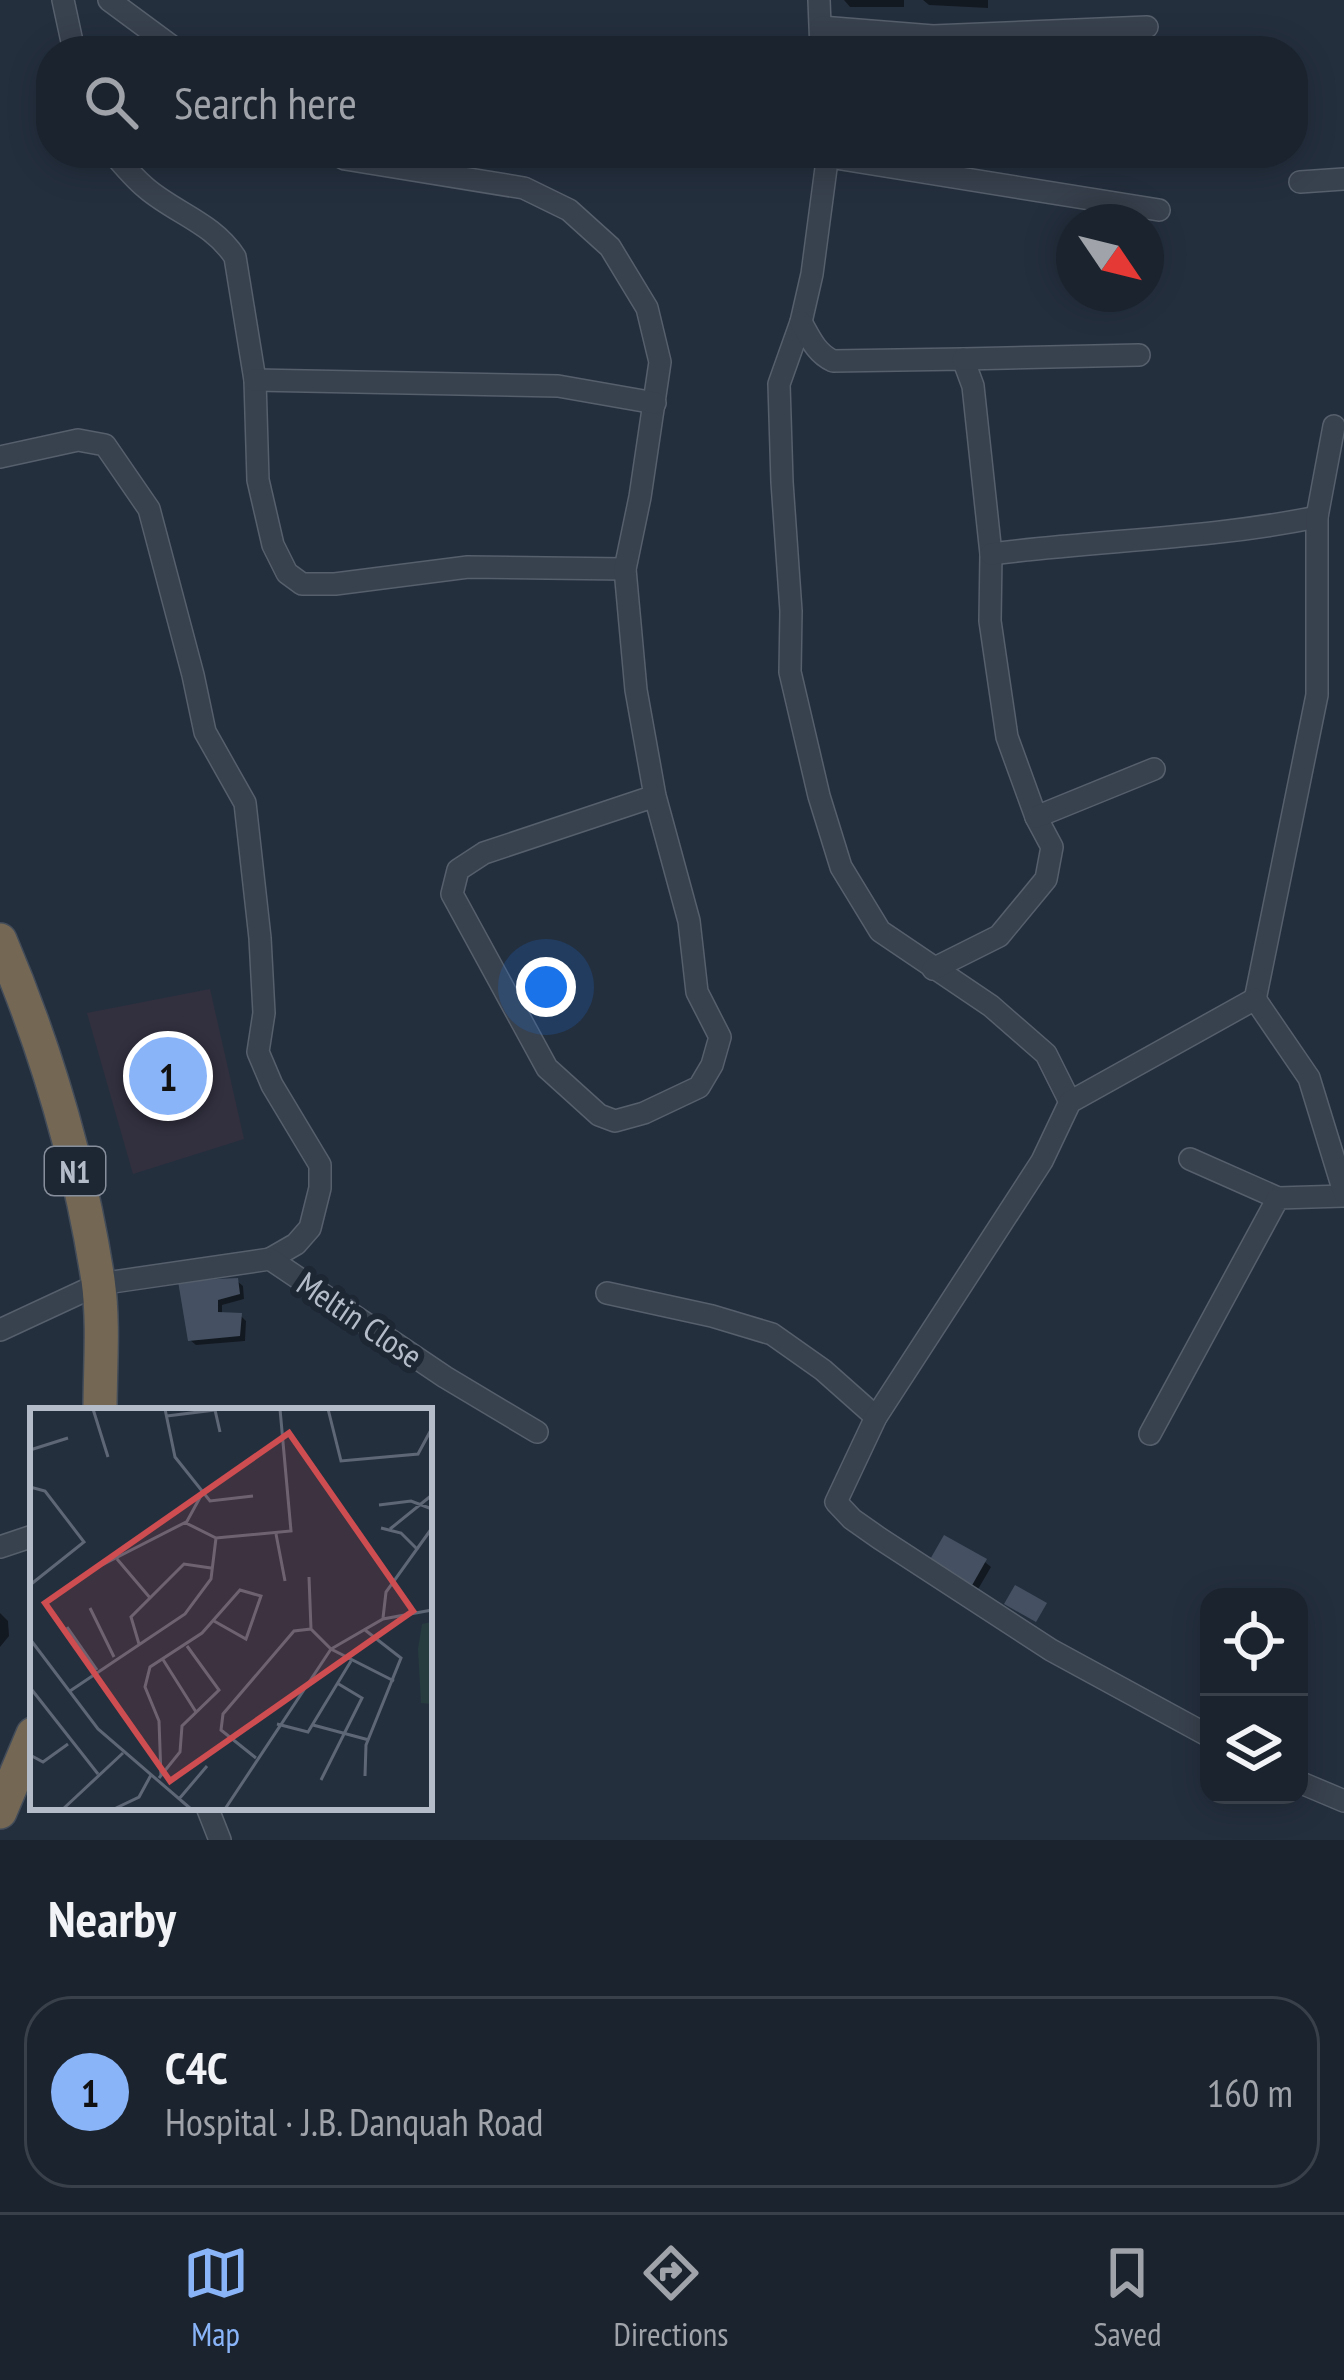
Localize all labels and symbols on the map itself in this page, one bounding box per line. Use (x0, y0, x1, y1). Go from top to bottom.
north arrow (1056, 204, 1164, 312)
your location (516, 957, 576, 1017)
pin: 1 (129, 1031, 207, 1121)
road number: N1 (45, 1147, 105, 1195)
street label: Meltin Close (289, 1261, 431, 1377)
inset map (30, 1408, 432, 1810)

